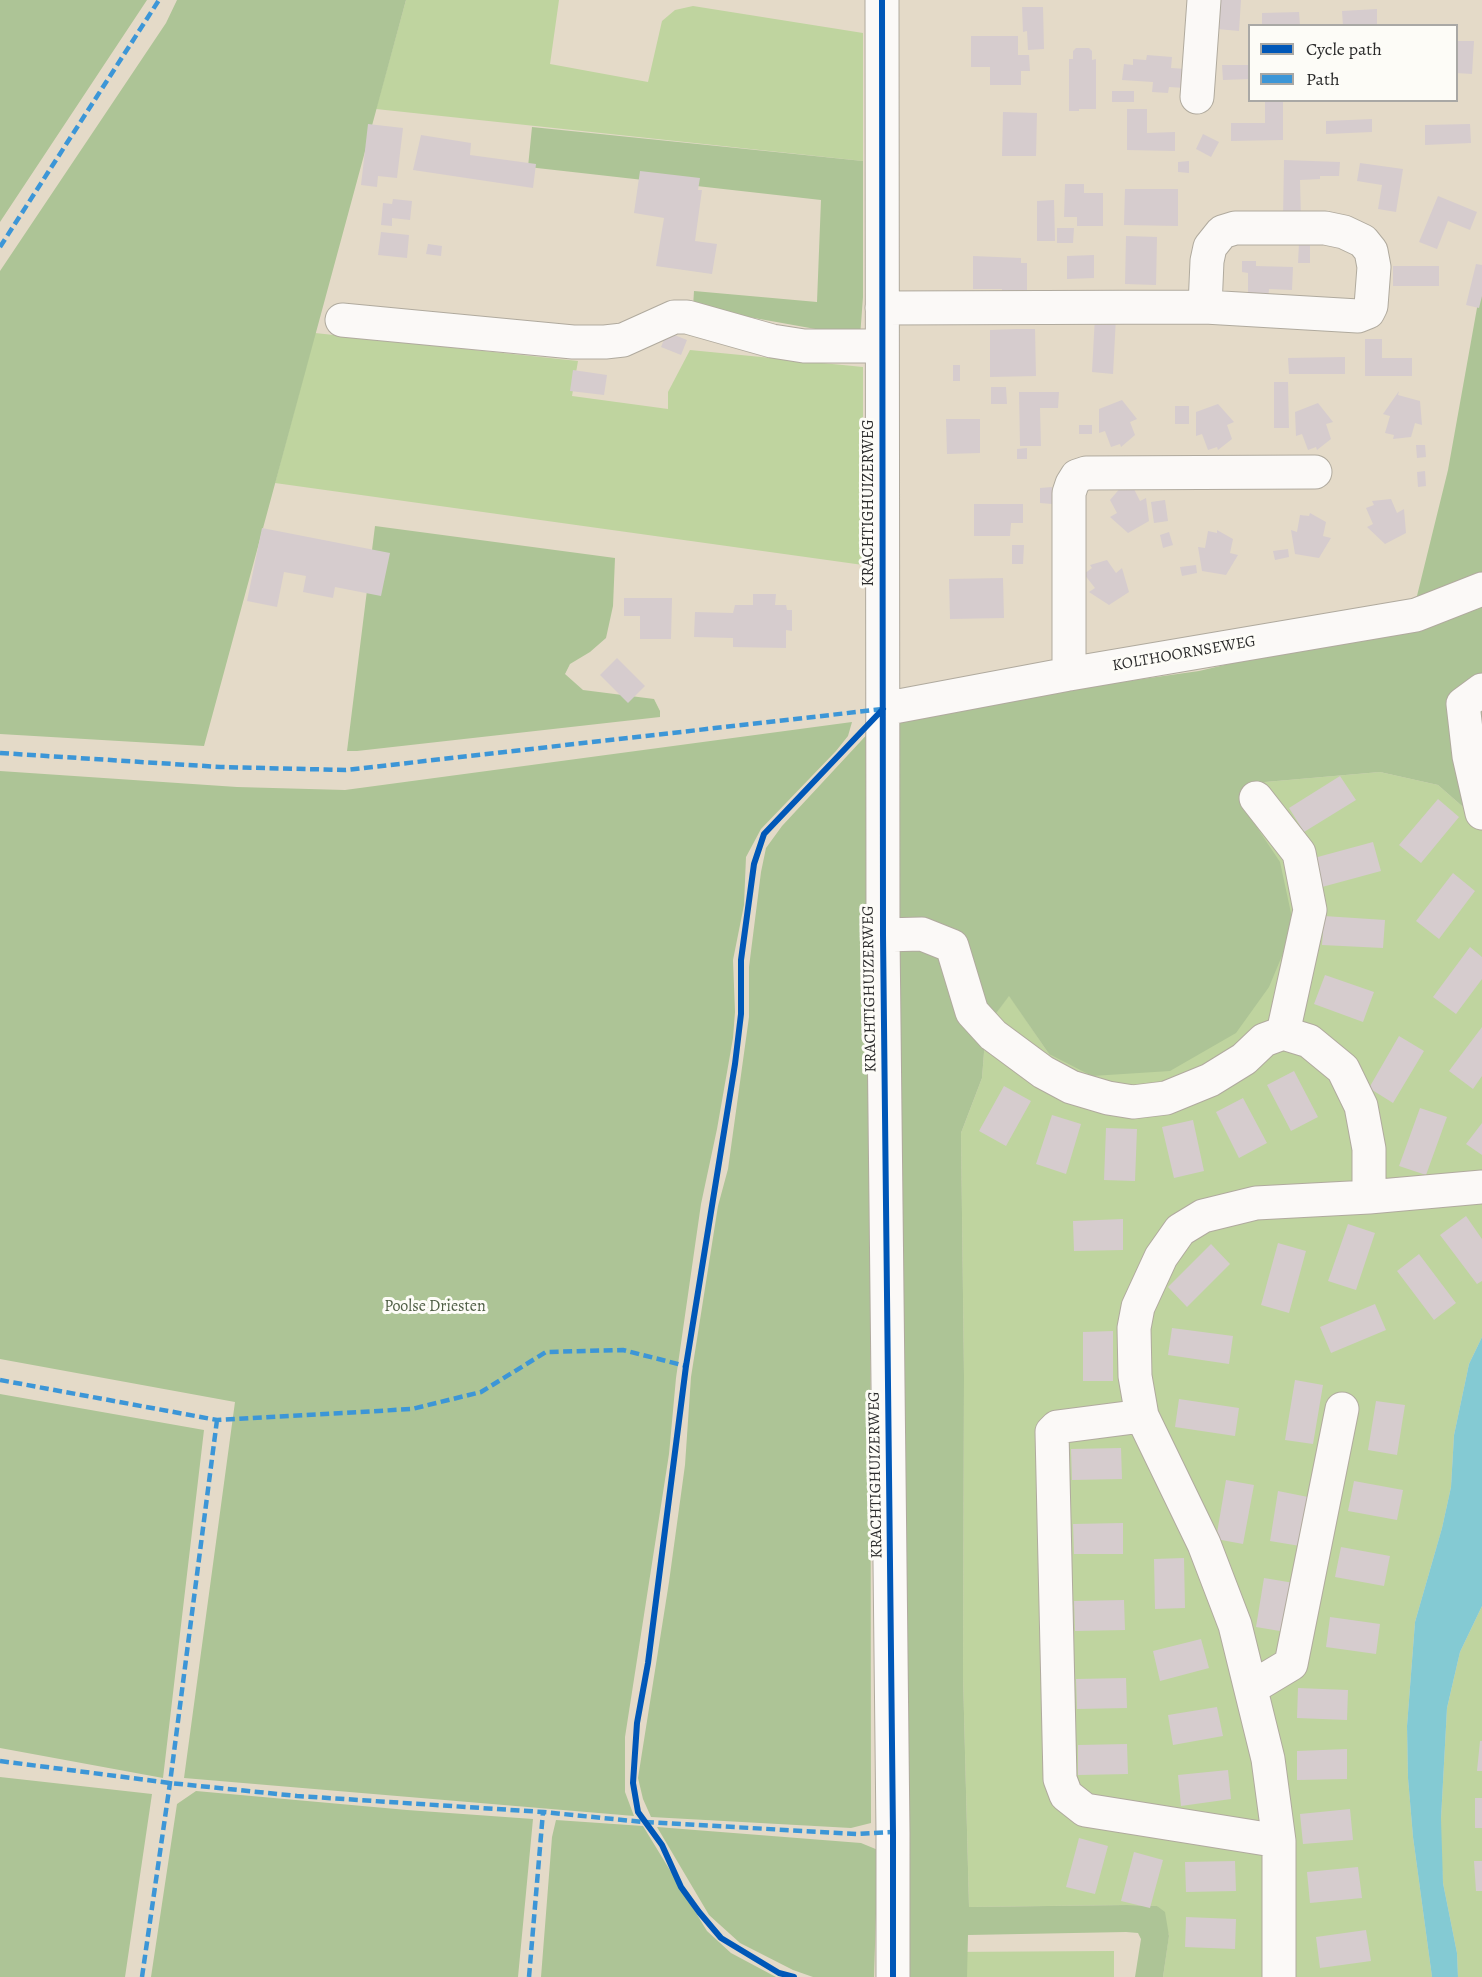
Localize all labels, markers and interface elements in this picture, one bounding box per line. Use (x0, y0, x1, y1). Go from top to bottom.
legend (1248, 24, 1458, 102)
text: Cycle path (1306, 37, 1382, 61)
text: Path (1306, 67, 1340, 91)
street label: KRACHTIGHUIZERWEG (859, 419, 879, 587)
street label: KOLTHOORNSEWEG (1111, 632, 1257, 676)
street label: KRACHTIGHUIZERWEG (859, 905, 881, 1073)
park label: Poolse Driesten (384, 1297, 486, 1317)
street label: KRACHTIGHUIZERWEG (865, 1391, 887, 1559)

